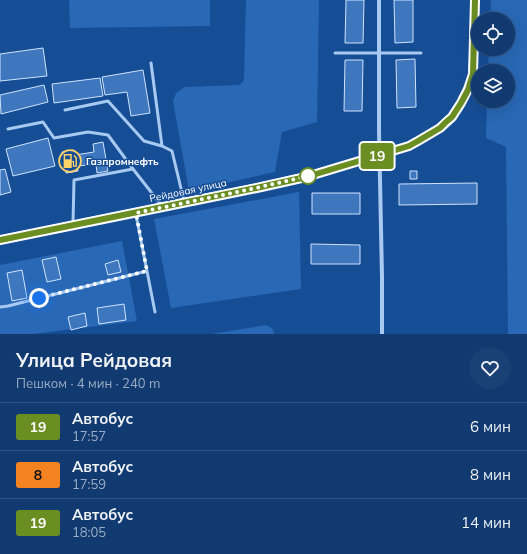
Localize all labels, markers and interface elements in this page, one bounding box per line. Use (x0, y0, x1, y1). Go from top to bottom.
map controls (471, 12, 515, 108)
button: locate (471, 12, 515, 56)
button: layers (471, 64, 515, 108)
line badge: 19 (359, 143, 395, 169)
text: 19 (369, 147, 385, 165)
fuel station icon: Газпромнефть (57, 148, 83, 174)
place label: Газпромнефть (86, 155, 159, 168)
unlabelled marker (299, 167, 317, 185)
street label: Рейдовая улица (148, 176, 228, 205)
your location (29, 288, 49, 308)
button: heart (469, 347, 511, 389)
text: Улица Рейдовая (16, 348, 172, 372)
text: Пешком · 4 мин · 240 m (16, 375, 160, 391)
text: Автобус (72, 409, 133, 428)
text: 6 мин (470, 417, 511, 436)
text: 19 (30, 418, 46, 436)
text: 17:57 (72, 428, 106, 444)
text: Автобус (72, 457, 133, 476)
text: 8 мин (470, 465, 511, 484)
text: 8 (34, 466, 42, 484)
text: 17:59 (72, 476, 106, 492)
text: Автобус (72, 505, 133, 524)
text: 14 мин (461, 513, 511, 532)
text: 19 (30, 514, 46, 532)
text: 18:05 (72, 524, 106, 540)

